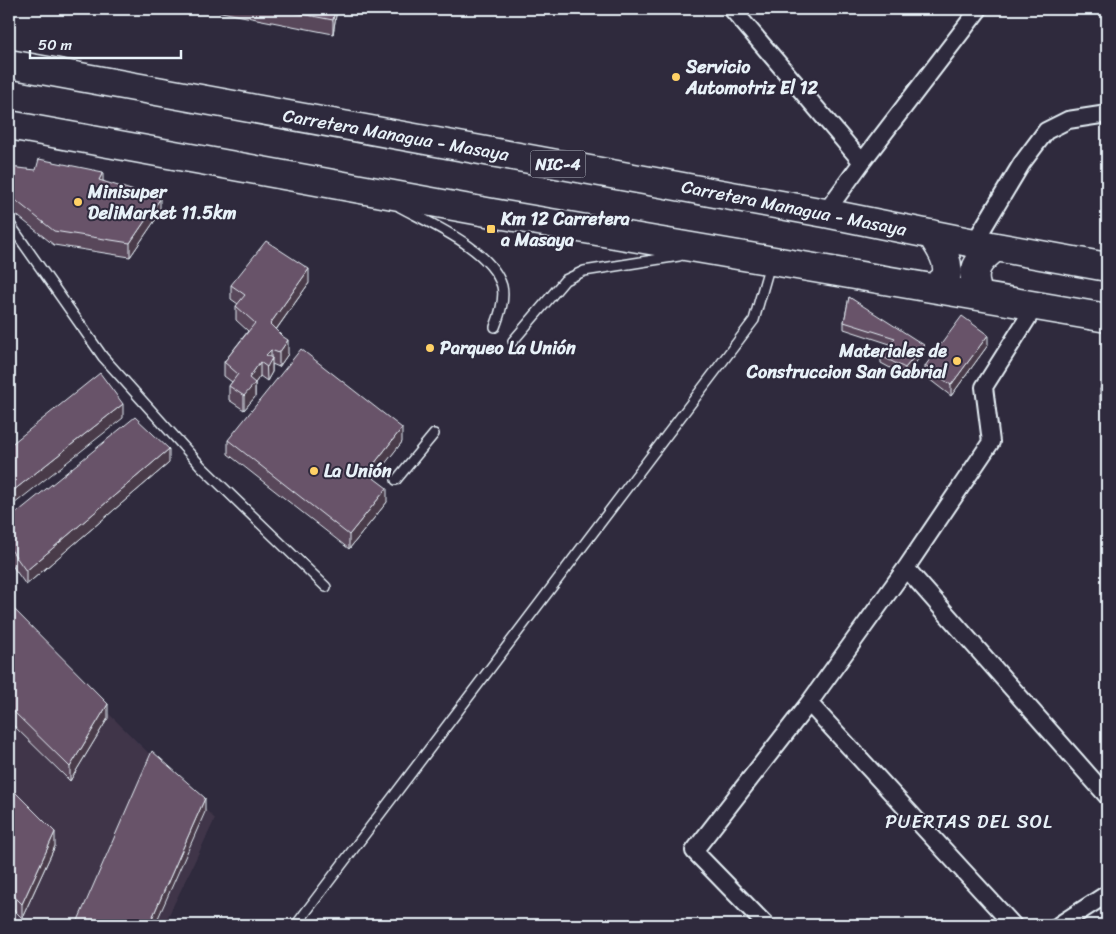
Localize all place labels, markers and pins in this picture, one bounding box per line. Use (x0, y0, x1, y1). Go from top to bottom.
place label: Servicio Automotriz El 12 (685, 51, 819, 104)
marker: Servicio Automotriz El 12 (670, 71, 682, 83)
place label: Minisuper DeliMarket 11.5km (87, 176, 237, 229)
marker: Minisuper DeliMarket 11.5km (72, 196, 84, 208)
place label: Km 12 Carretera a Masaya (500, 203, 630, 256)
marker: Km 12 Carretera a Masaya (485, 223, 497, 235)
place label: Parqueo La Unión (440, 332, 576, 364)
place label: Materiales de Construccion San Gabrial (746, 335, 948, 388)
marker: Parqueo La Unión (424, 342, 436, 354)
marker: Materiales de Construccion San Gabrial (951, 355, 963, 367)
place label: La Unión (324, 455, 392, 487)
marker: La Unión (308, 465, 320, 477)

